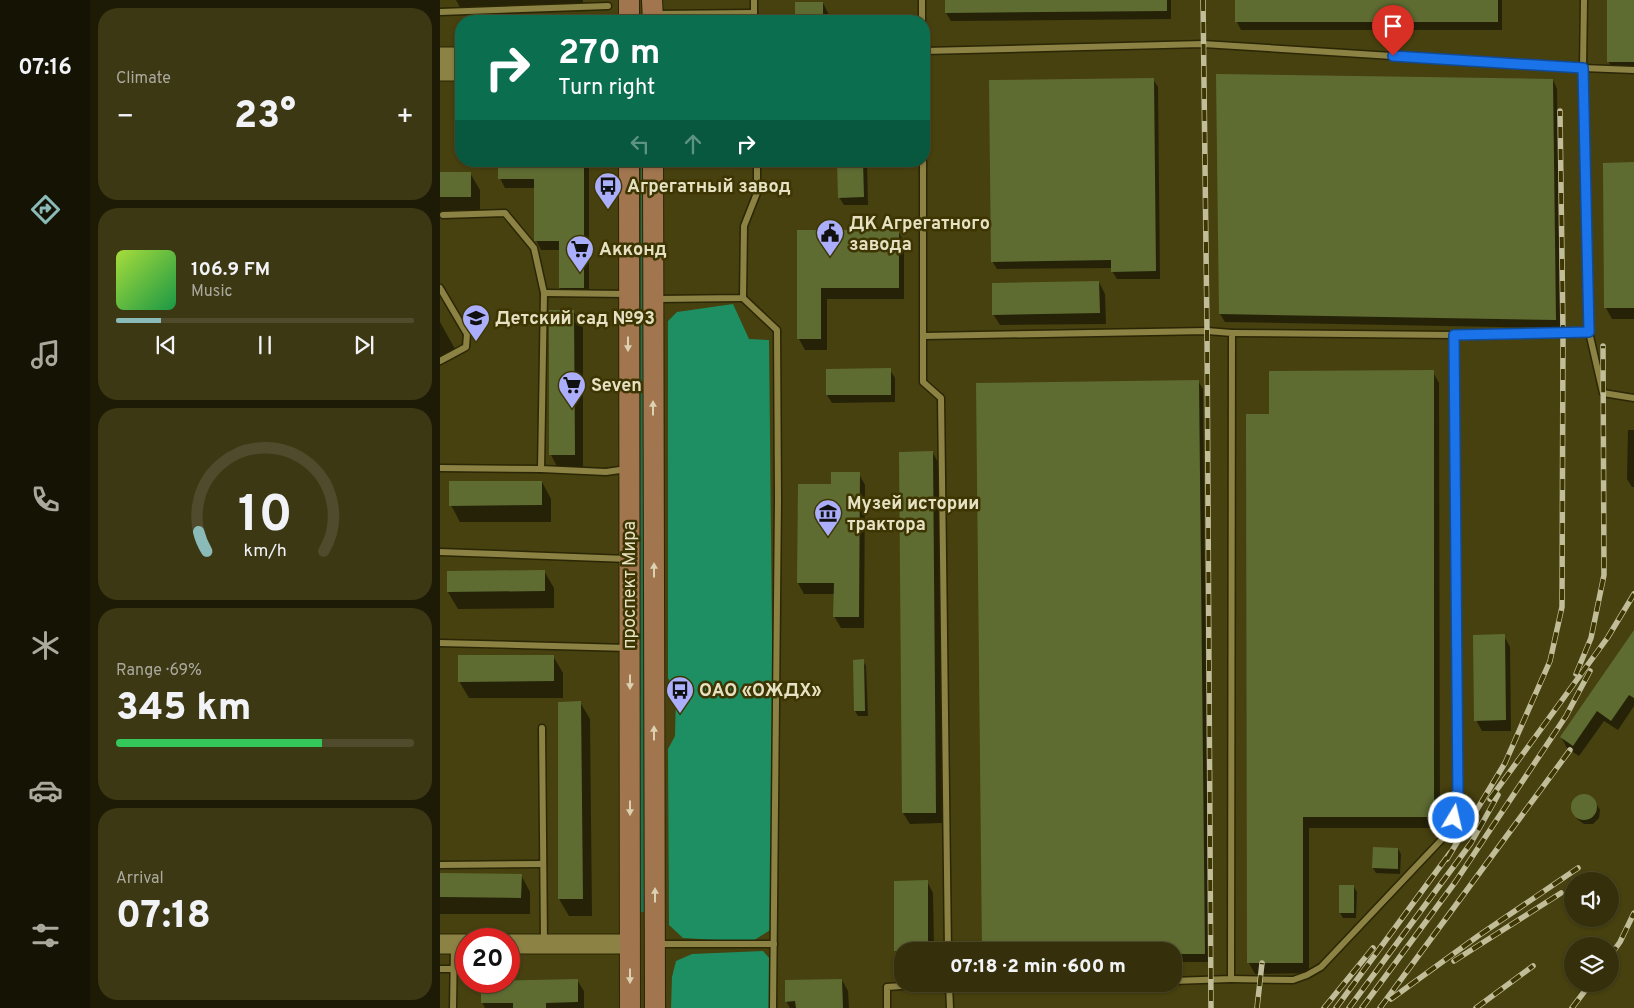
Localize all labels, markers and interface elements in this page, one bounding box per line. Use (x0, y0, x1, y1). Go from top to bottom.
pin (1372, 5, 1414, 56)
icon: arrive (1379, 12, 1407, 40)
text: 270 m (558, 32, 660, 76)
icon: right (475, 35, 540, 100)
text: 07:16 (18, 55, 72, 82)
text: Climate (116, 69, 171, 89)
text: Turn right (558, 75, 655, 102)
text: 23° (234, 93, 296, 142)
text: − (116, 100, 134, 136)
text: + (396, 100, 414, 136)
icon: left (626, 130, 654, 158)
icon: ahead (679, 130, 707, 158)
icon: right (732, 130, 760, 158)
bus stop icon: Агрегатный завод (593, 171, 623, 210)
place label: Агрегатный завод (627, 176, 791, 199)
icon: directions (28, 192, 63, 227)
place label: ДК Агрегатного завода (849, 213, 990, 257)
public building icon: ДК Агрегатного завода (815, 218, 845, 257)
supermarket icon: Акконд (565, 234, 595, 273)
place label: Акконд (599, 239, 667, 262)
text: 106.9 FM (191, 258, 270, 282)
text: Music (191, 282, 232, 302)
school or university icon: Детский сад №93 (461, 303, 491, 342)
place label: Детский сад №93 (495, 308, 655, 331)
icon: previous (152, 331, 180, 359)
icon: pause (251, 331, 279, 359)
icon: next (350, 331, 378, 359)
icon: music (28, 337, 63, 372)
one-way arrow (624, 337, 632, 353)
supermarket icon: Seven (557, 370, 587, 409)
place label: Seven (591, 375, 642, 398)
one-way arrow (649, 400, 657, 416)
icon: phone (28, 482, 63, 517)
text: 10 (238, 484, 292, 550)
place label: Музей истории трактора (847, 493, 979, 537)
museum icon: Музей истории трактора (813, 498, 843, 537)
street label: проспект Мира (619, 521, 642, 649)
text: km/h (243, 540, 287, 563)
one-way arrow (650, 562, 658, 578)
icon: climate (28, 628, 63, 663)
text: Range · 69% (116, 661, 202, 681)
one-way arrow (626, 674, 634, 690)
bus stop icon: ОАО «ОЖДХ» (665, 675, 695, 714)
place label: ОАО «ОЖДХ» (699, 680, 822, 703)
text: 345 km (116, 685, 251, 734)
one-way arrow (650, 725, 658, 741)
icon: car (28, 773, 63, 808)
position arrow (1427, 791, 1479, 843)
one-way arrow (626, 800, 634, 816)
text: Arrival (116, 869, 164, 889)
map controls (1564, 872, 1619, 992)
button: sound (1564, 872, 1619, 927)
one-way arrow (651, 887, 659, 903)
text: 07:18 (116, 893, 211, 942)
icon: filters (28, 918, 63, 953)
speed limit sign: 20 (455, 928, 520, 993)
button: layers (1564, 937, 1619, 992)
text: 07:18 · 2 min · 600 m (950, 955, 1126, 979)
one-way arrow (626, 968, 634, 984)

